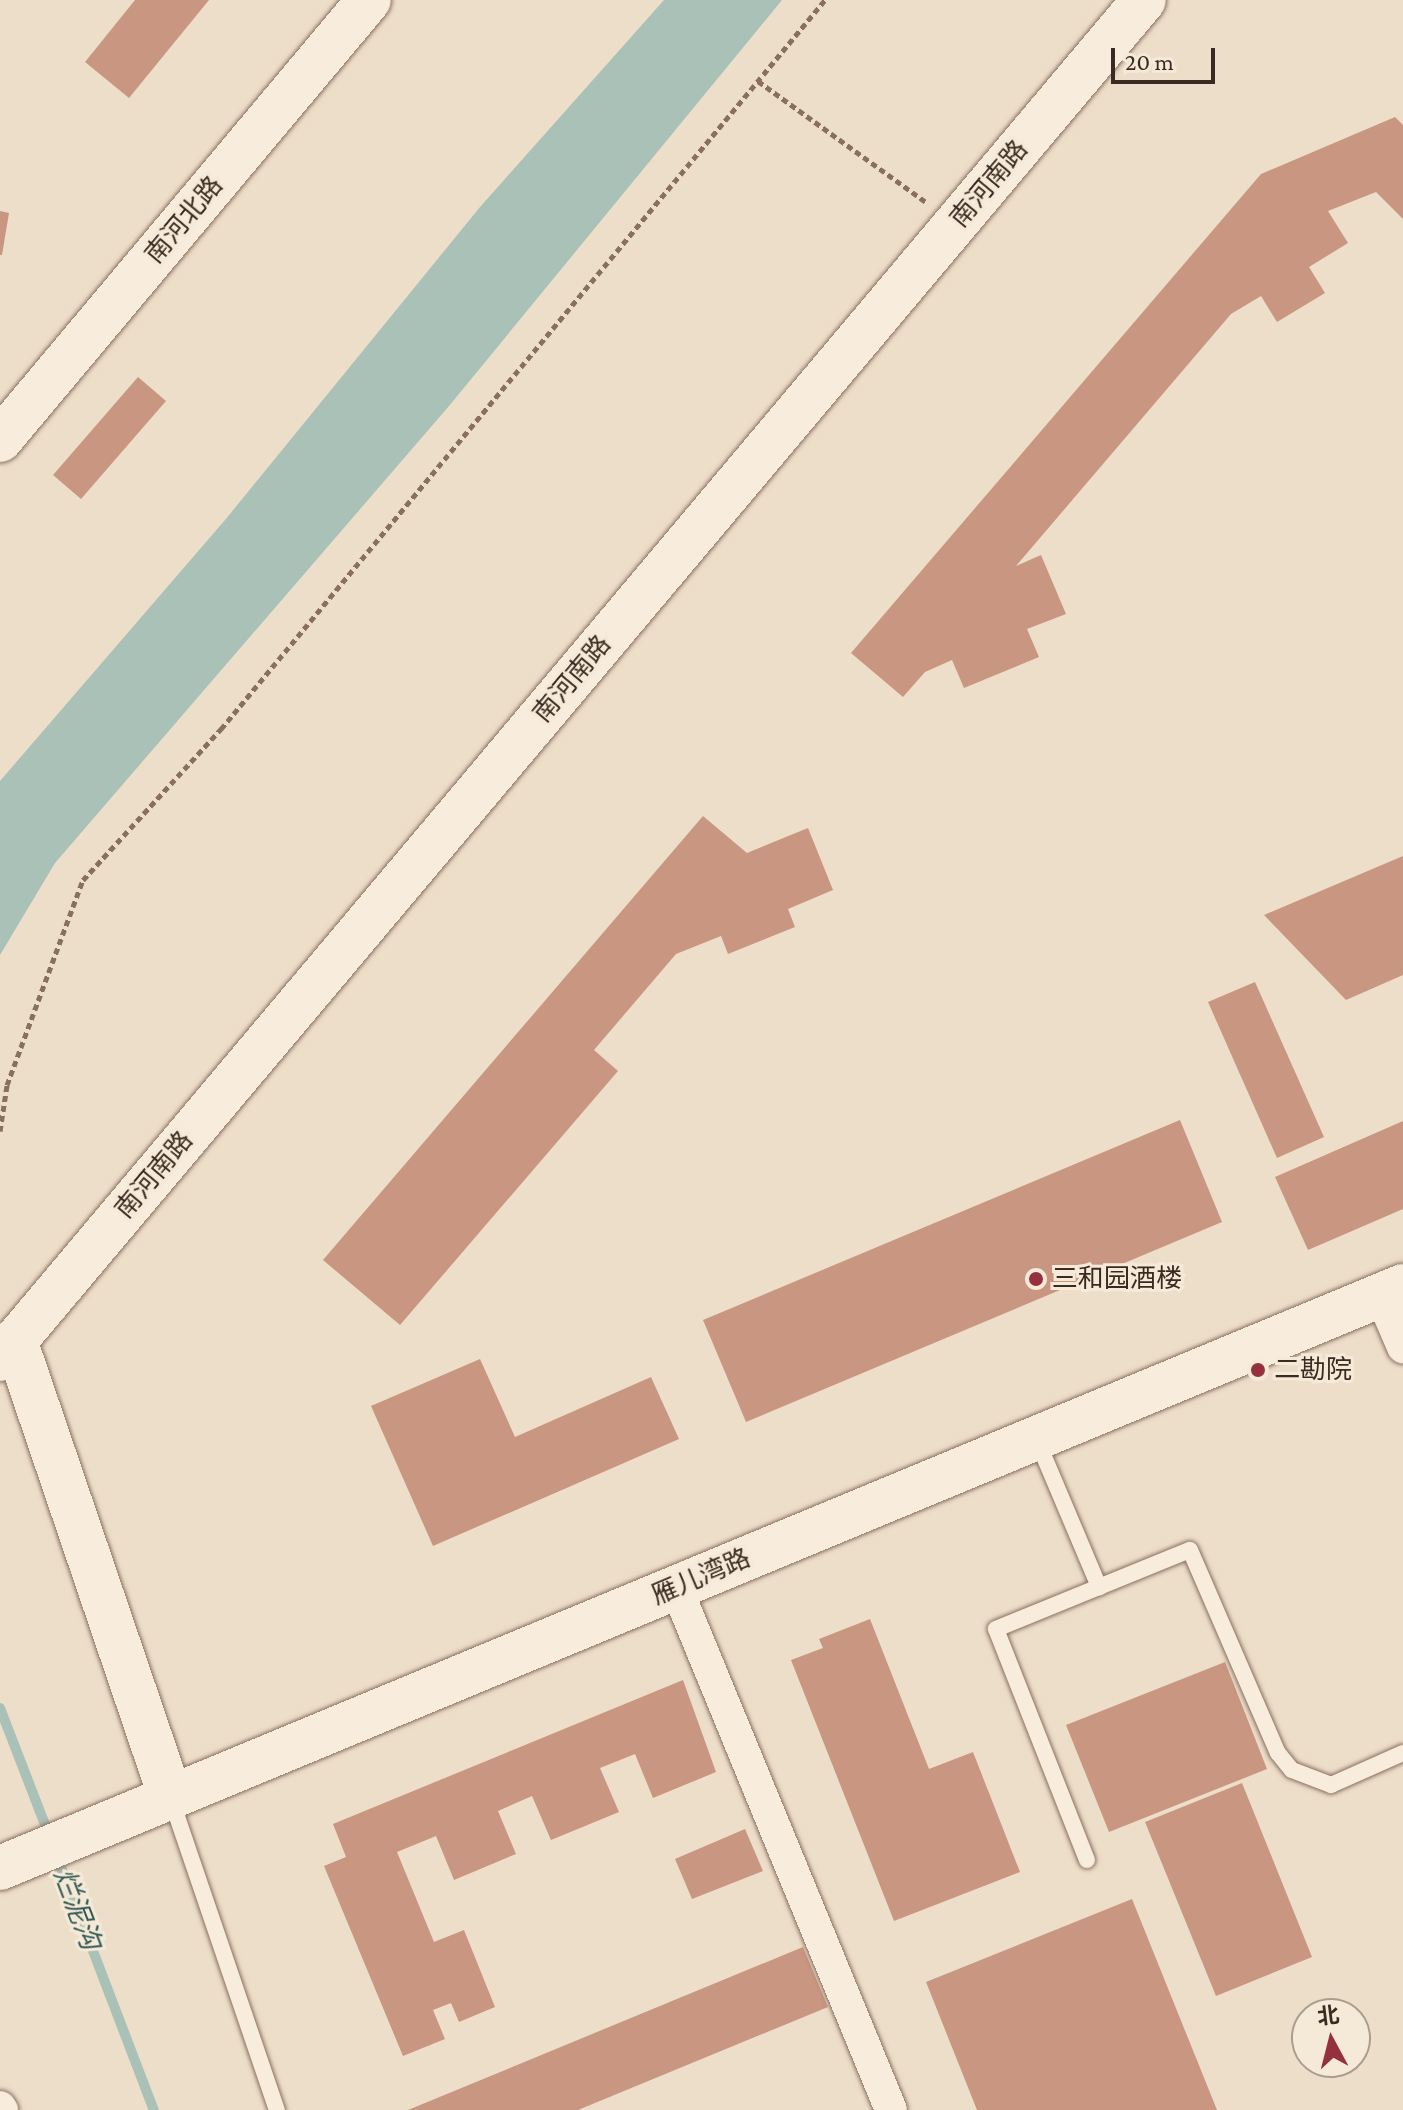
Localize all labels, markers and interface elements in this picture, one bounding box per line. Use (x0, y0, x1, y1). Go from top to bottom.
scale bar (1115, 32, 1219, 82)
text: 20 m (1125, 48, 1174, 75)
street label: 南河南路 (944, 134, 1034, 234)
street label: 南河北路 (139, 170, 229, 270)
street label: 南河南路 (527, 629, 617, 729)
street label: 南河南路 (109, 1125, 199, 1225)
place label: 三和园酒楼 (1052, 1263, 1182, 1295)
marker: 三和园酒楼 (1027, 1270, 1045, 1288)
place label: 二勘院 (1274, 1354, 1352, 1386)
marker: 二勘院 (1249, 1361, 1267, 1379)
street label: 雁儿湾路 (647, 1542, 755, 1612)
water label: 烂泥沟 (46, 1864, 108, 1954)
north arrow (1291, 1998, 1371, 2078)
text: 北 (1316, 2002, 1341, 2029)

